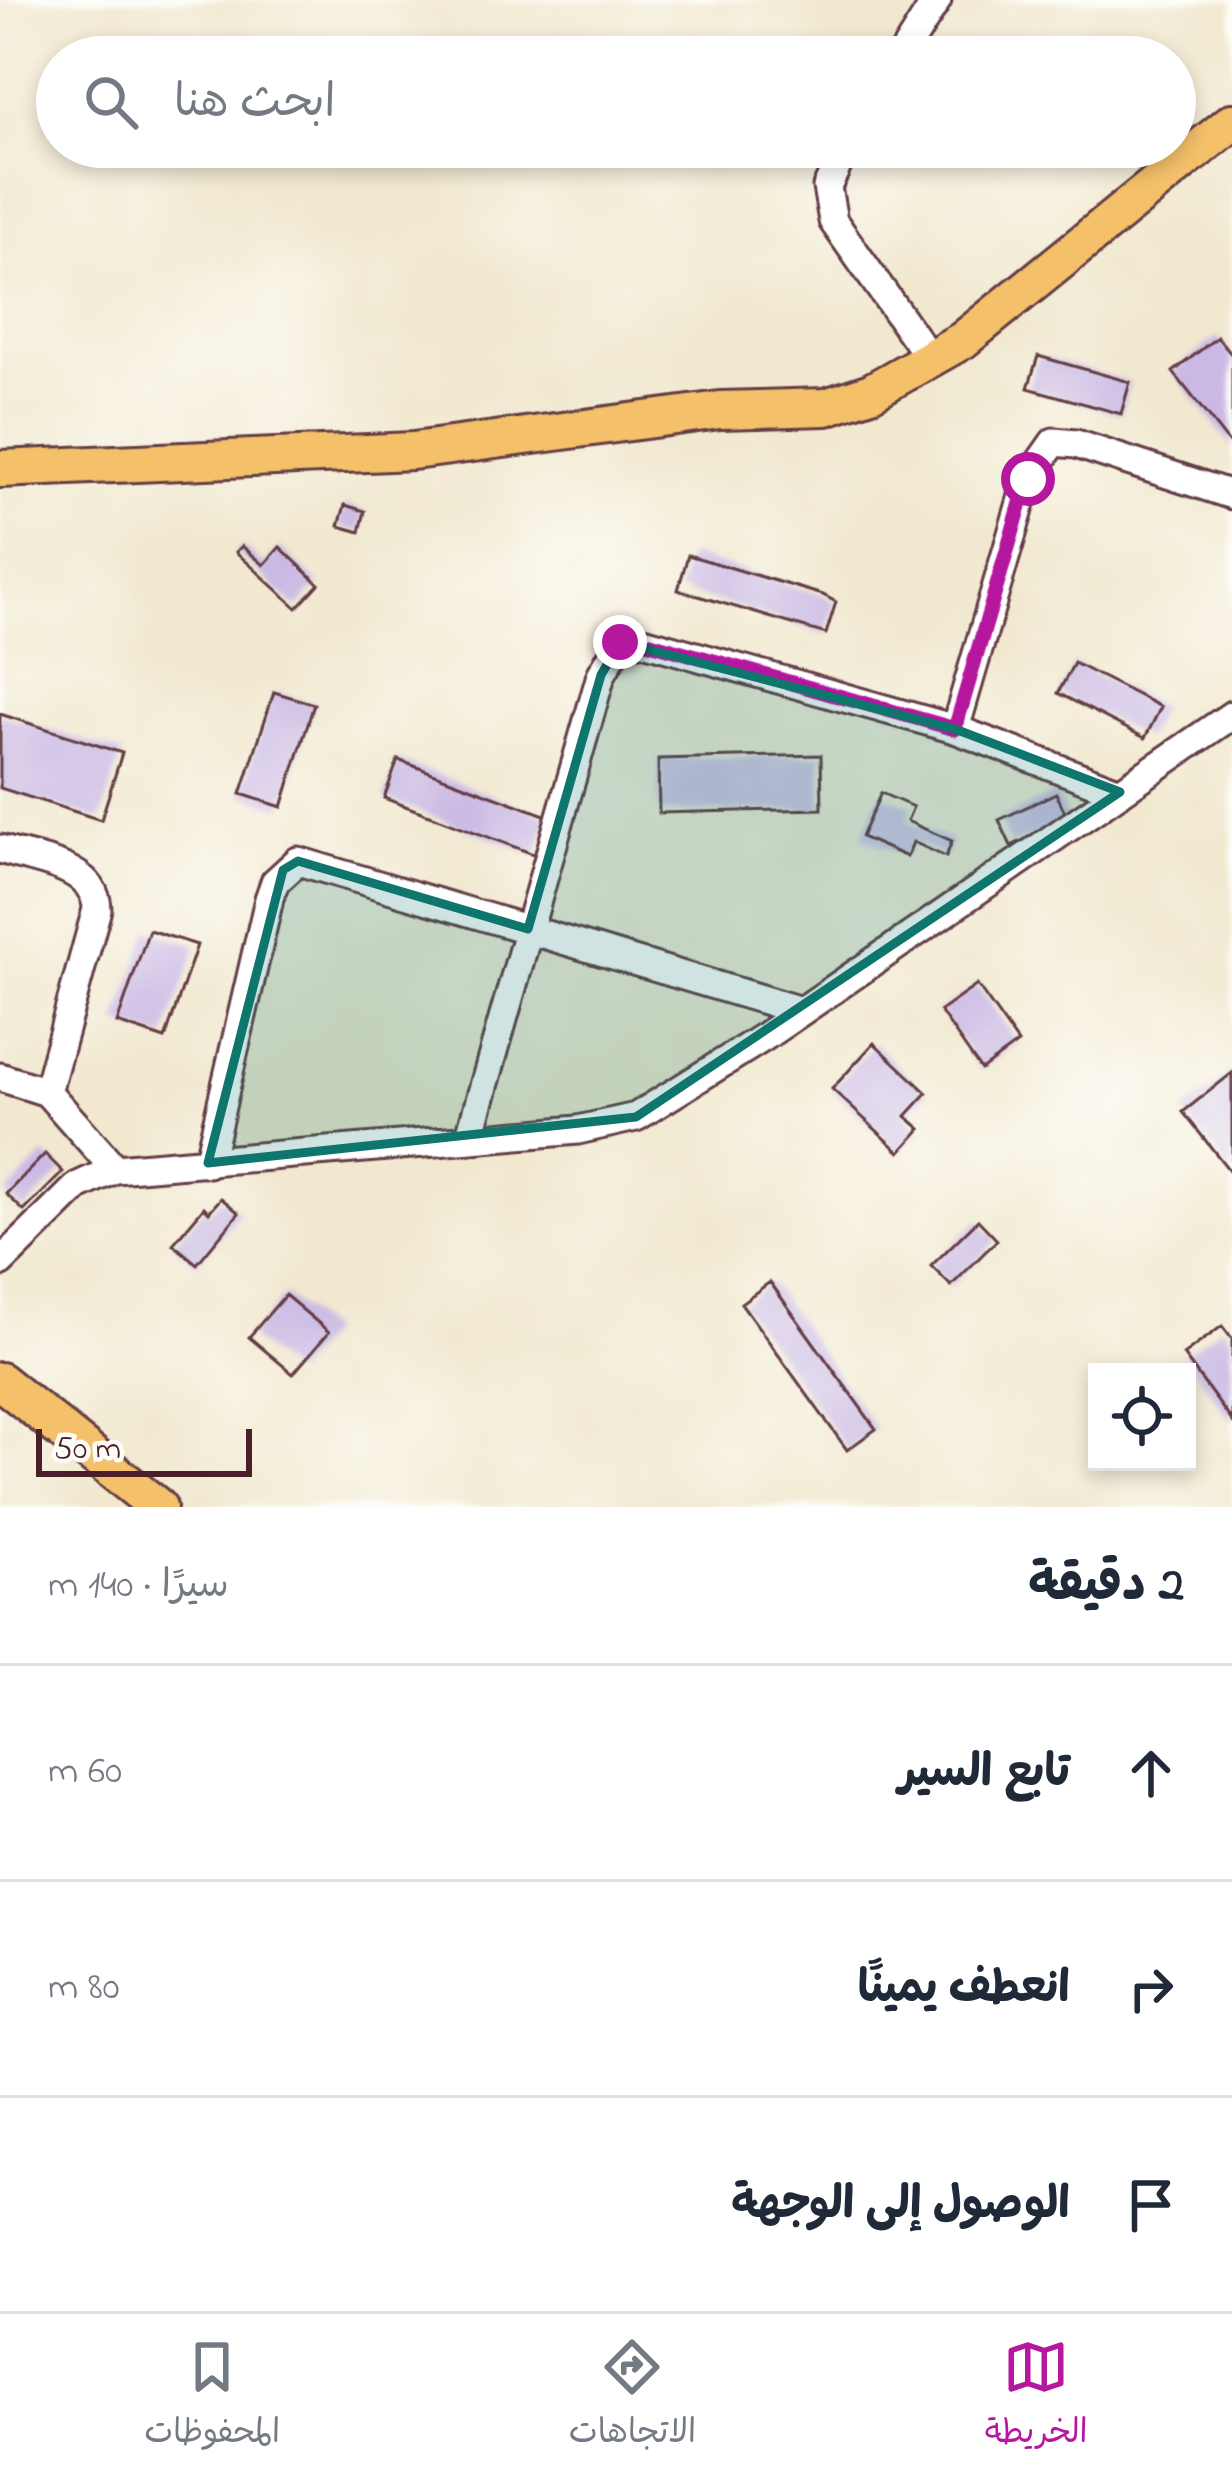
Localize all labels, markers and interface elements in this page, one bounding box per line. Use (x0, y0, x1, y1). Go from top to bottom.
search box (36, 36, 1196, 168)
icon: search (78, 69, 144, 135)
text: ابحث هنا (174, 71, 336, 137)
route start (1001, 452, 1055, 506)
route end (593, 615, 647, 669)
map controls (1088, 1363, 1196, 1471)
button: locate (1088, 1363, 1196, 1471)
scale bar (36, 1423, 252, 1476)
text: 50 m (54, 1426, 121, 1474)
text: 2 دقيقة (1028, 1549, 1184, 1624)
text: سيرًا · 140 m (48, 1558, 229, 1615)
icon: ahead (1118, 1740, 1184, 1806)
text: تابع السير (898, 1741, 1070, 1807)
text: 60 m (48, 1744, 122, 1801)
icon: right (1118, 1956, 1184, 2022)
text: انعطف يمينًا (858, 1957, 1070, 2023)
text: 80 m (48, 1960, 120, 2017)
icon: arrive (1118, 2172, 1184, 2238)
text: الوصول إلى الوجهة (731, 2173, 1070, 2239)
tab: المحفوظات (144, 2334, 280, 2460)
tab: الاتجاهات (569, 2334, 696, 2460)
tab: الخريطة (985, 2334, 1088, 2460)

